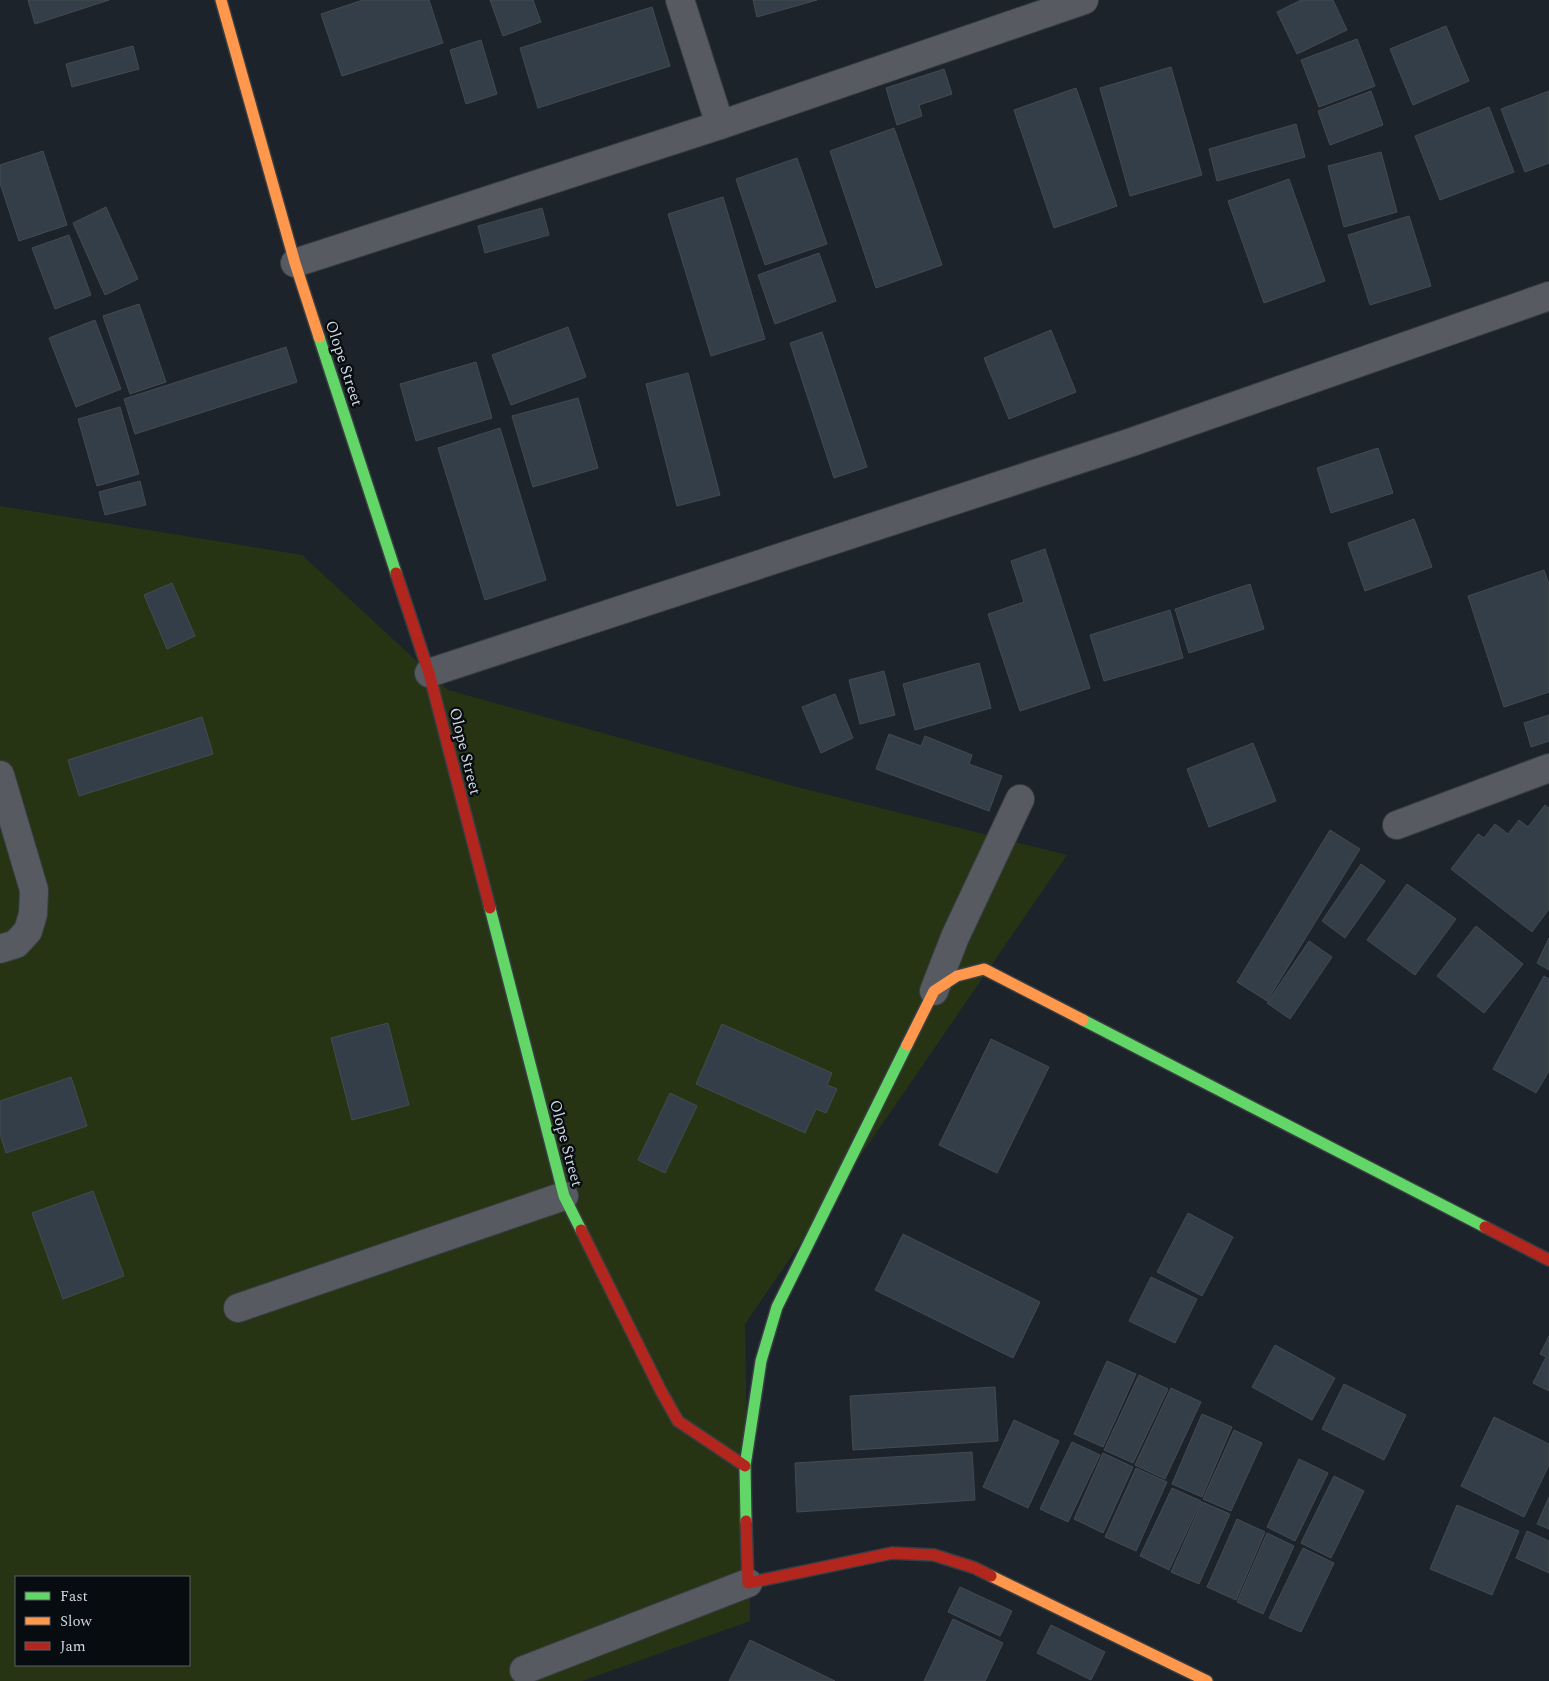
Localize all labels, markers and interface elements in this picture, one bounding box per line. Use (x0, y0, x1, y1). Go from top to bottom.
street label: Olope Street (319, 317, 369, 410)
street label: Olope Street (443, 705, 488, 798)
street label: Olope Street (543, 1097, 589, 1190)
legend (15, 1576, 190, 1666)
text: Fast (60, 1585, 88, 1608)
text: Slow (60, 1610, 92, 1633)
text: Jam (60, 1635, 86, 1658)

